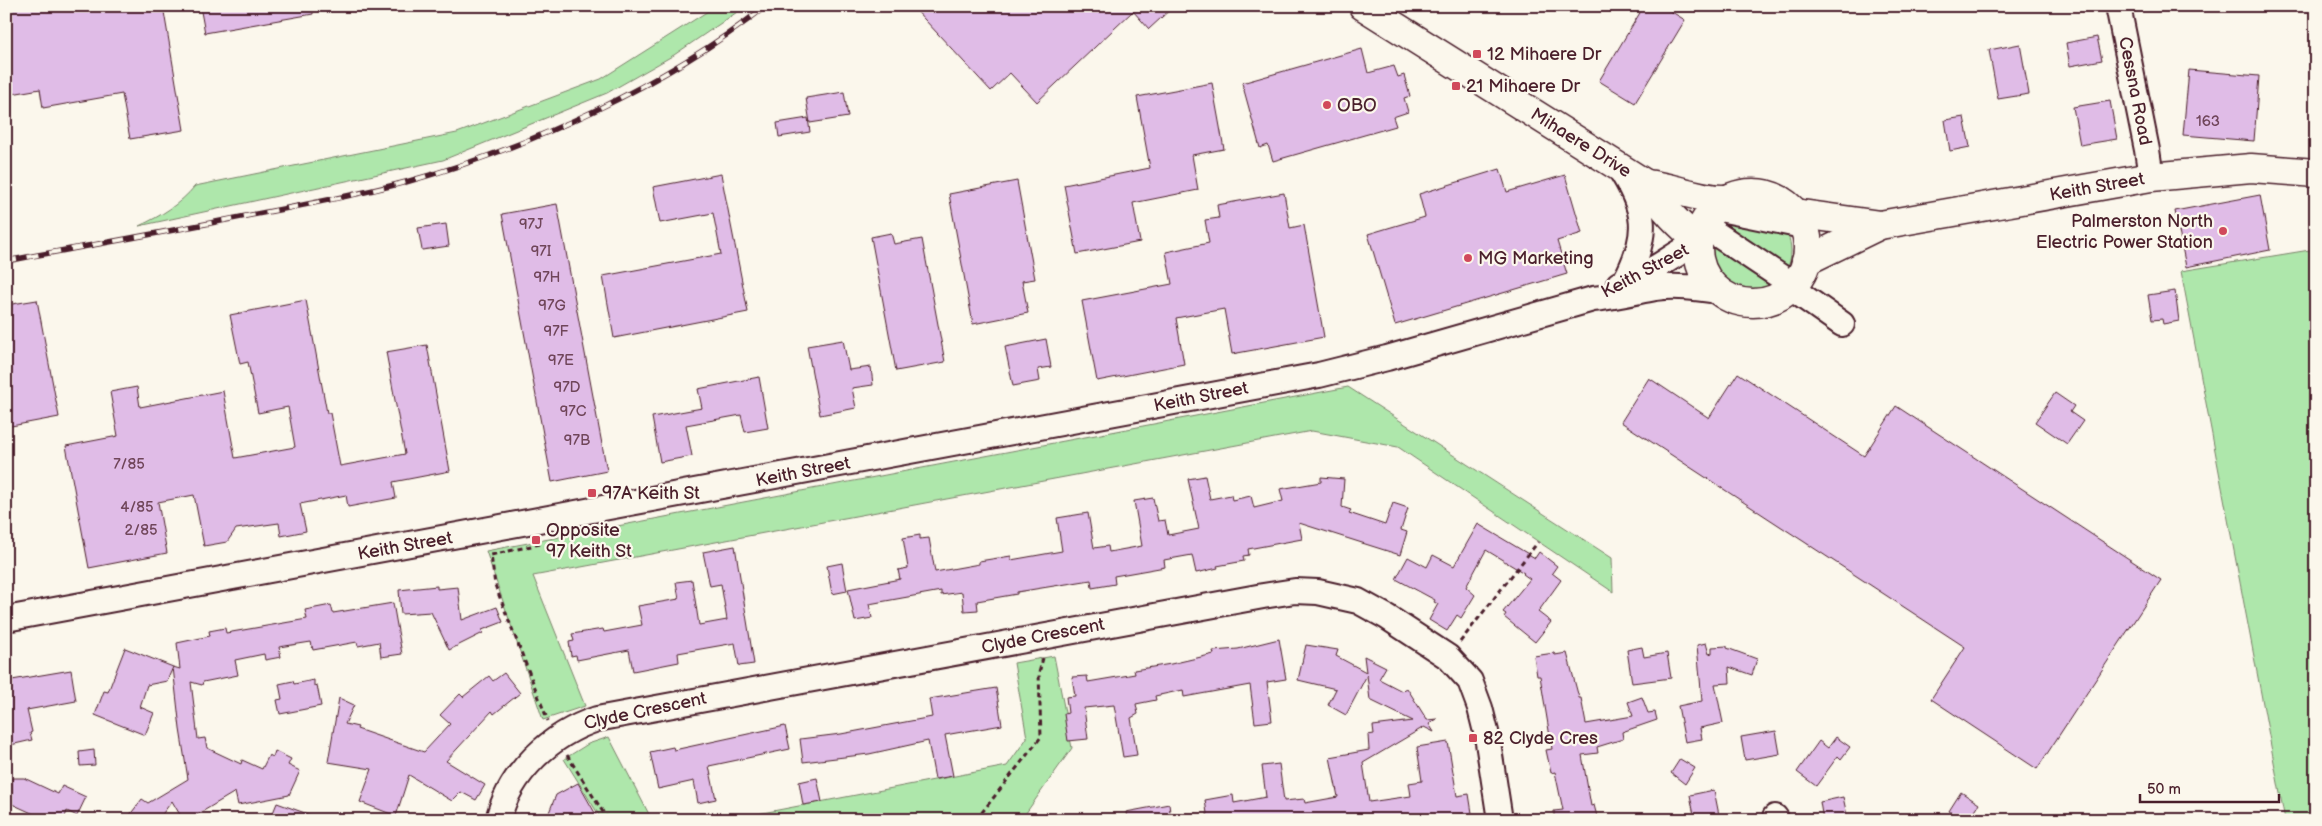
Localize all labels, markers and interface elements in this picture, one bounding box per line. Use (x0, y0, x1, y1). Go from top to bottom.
street label: Cessna Road (2114, 35, 2156, 147)
place label: 12 Mihaere Dr (1487, 44, 1602, 65)
marker: 12 Mihaere Dr (1471, 48, 1483, 60)
place label: 21 Mihaere Dr (1466, 76, 1581, 97)
marker: 21 Mihaere Dr (1450, 80, 1462, 92)
place label: OBO (1337, 95, 1377, 116)
marker: OBO (1321, 99, 1333, 111)
street label: Mihaere Drive (1527, 104, 1635, 182)
house number: 163 (2196, 112, 2220, 131)
street label: Keith Street (2048, 168, 2146, 206)
place label: Palmerston North Electric Power Station (2036, 211, 2213, 253)
house number: 97J (519, 215, 544, 234)
marker: Palmerston North Electric Power Station (2217, 225, 2229, 237)
street label: Keith Street (1598, 239, 1693, 303)
house number: 97I (531, 242, 552, 261)
place label: MG Marketing (1478, 248, 1594, 269)
marker: MG Marketing (1462, 252, 1474, 264)
house number: 97H (533, 268, 561, 287)
house number: 97G (538, 296, 566, 315)
house number: 97F (544, 322, 569, 341)
house number: 97E (548, 351, 574, 370)
street label: Keith Street (1152, 377, 1250, 416)
house number: 97D (554, 378, 581, 397)
house number: 97C (560, 402, 587, 421)
house number: 97B (564, 431, 590, 450)
street label: Keith Street (754, 452, 852, 491)
house number: 7/85 (113, 455, 145, 474)
place label: 97A Keith St (602, 483, 700, 504)
marker: 97A Keith St (586, 487, 598, 499)
house number: 4/85 (120, 498, 154, 517)
place label: Opposite 97 Keith St (546, 520, 632, 562)
house number: 2/85 (125, 521, 157, 540)
street label: Keith Street (356, 527, 454, 565)
marker: Opposite 97 Keith St (530, 534, 542, 546)
street label: Clyde Crescent (980, 614, 1107, 658)
street label: Clyde Crescent (582, 688, 709, 734)
place label: 82 Clyde Cres (1483, 728, 1598, 749)
marker: 82 Clyde Cres (1467, 732, 1479, 744)
scale bar (2140, 771, 2278, 803)
text: 50 m (2147, 780, 2181, 799)

